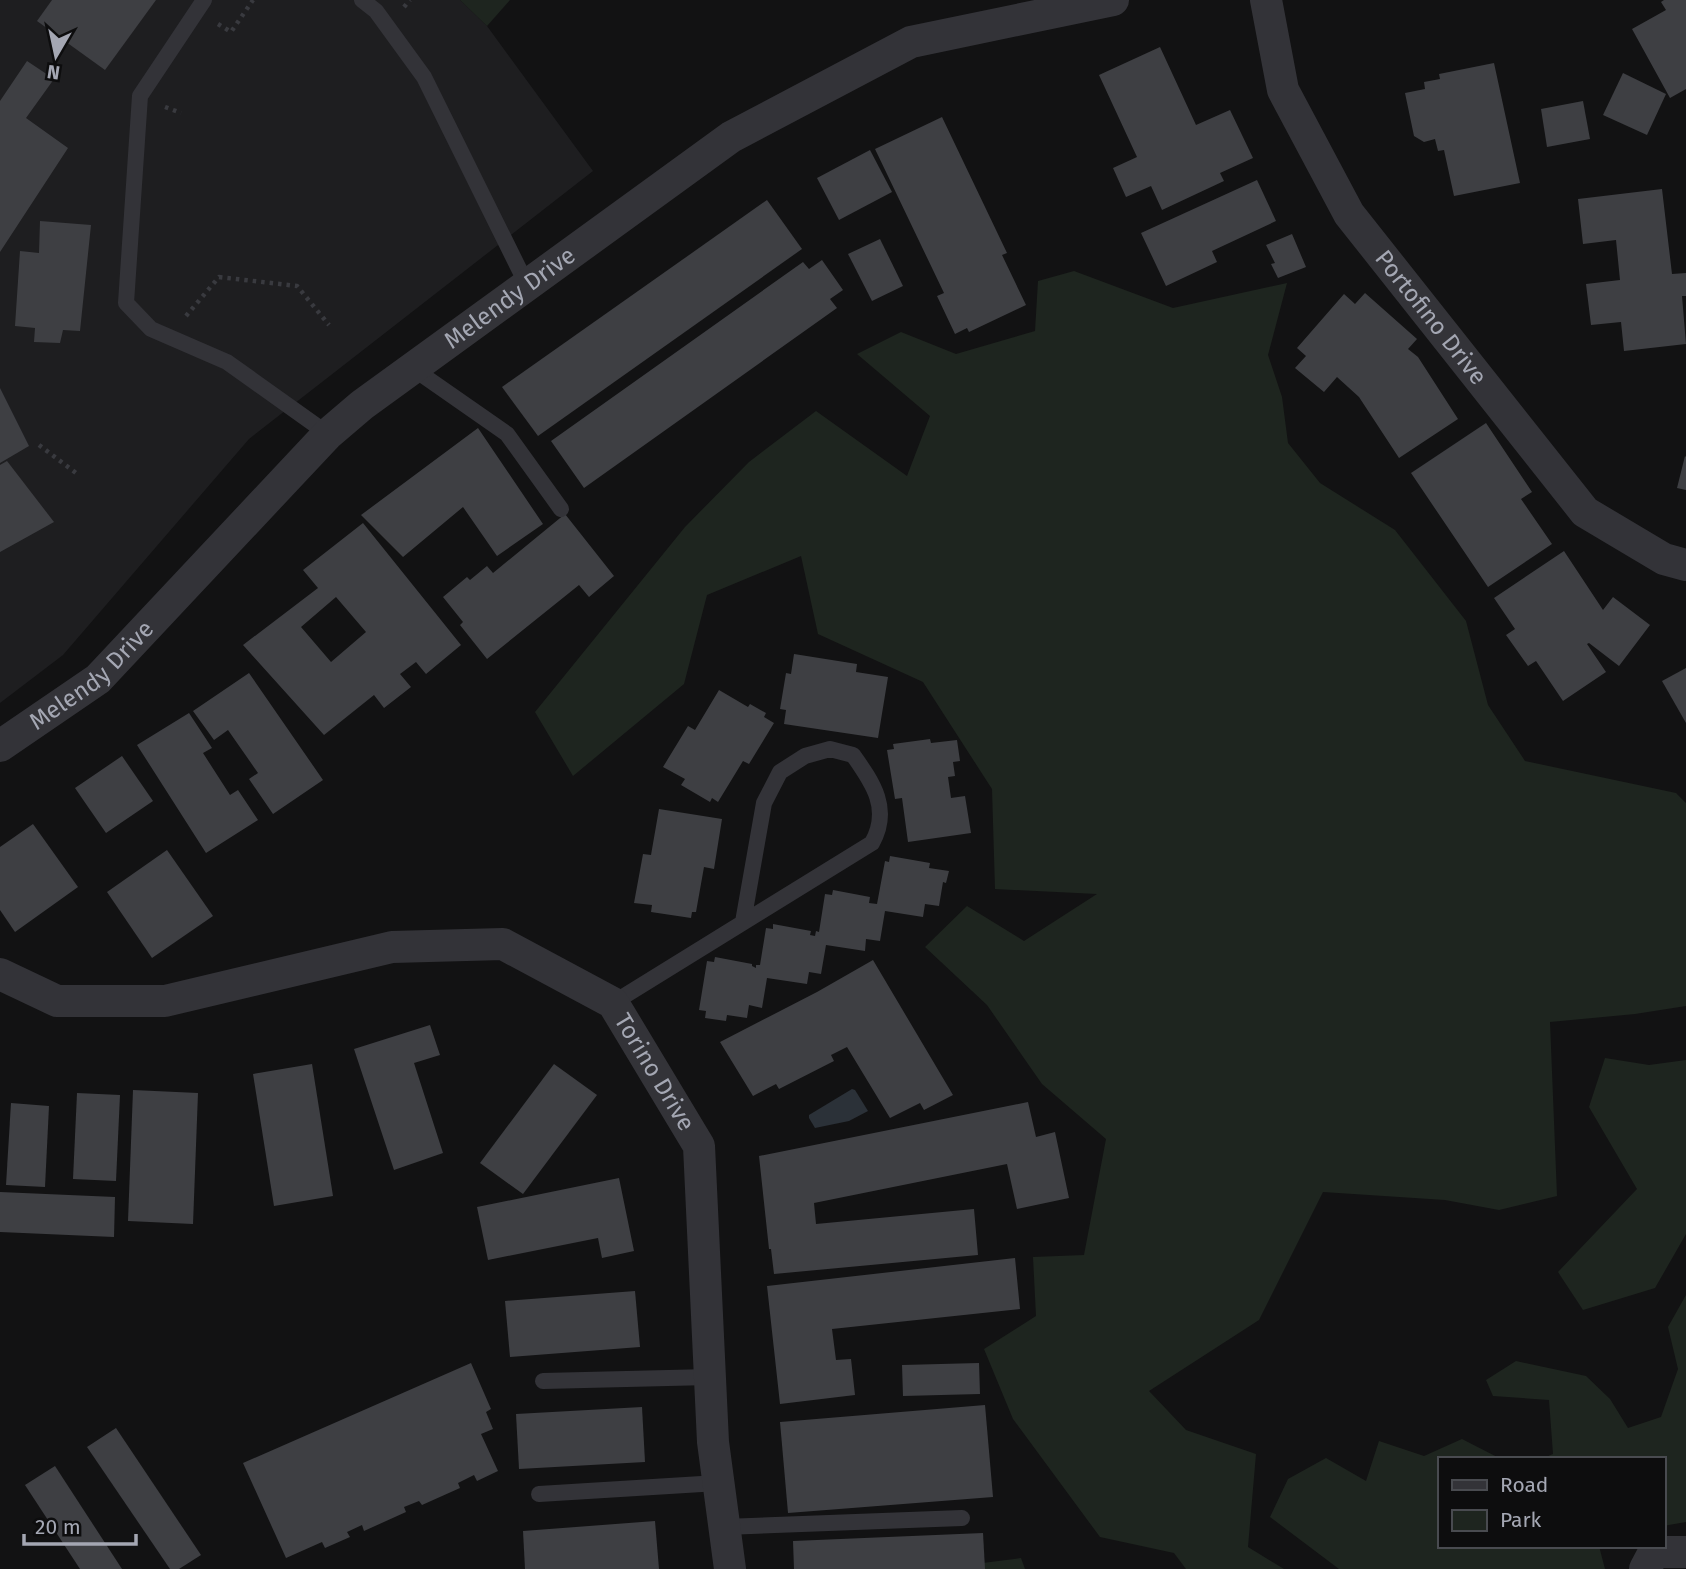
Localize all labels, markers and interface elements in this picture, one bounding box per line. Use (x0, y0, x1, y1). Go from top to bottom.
north arrow (21, 21, 91, 91)
text: N (45, 60, 61, 85)
street label: Melendy Drive (439, 241, 581, 355)
street label: Portofino Drive (1369, 245, 1493, 390)
street label: Melendy Drive (24, 615, 159, 736)
street label: Torino Drive (609, 1008, 701, 1136)
legend (1438, 1457, 1665, 1548)
text: Road (1500, 1472, 1548, 1498)
scale bar (24, 1502, 136, 1546)
text: Park (1500, 1507, 1542, 1533)
text: 20 m (35, 1514, 81, 1540)

